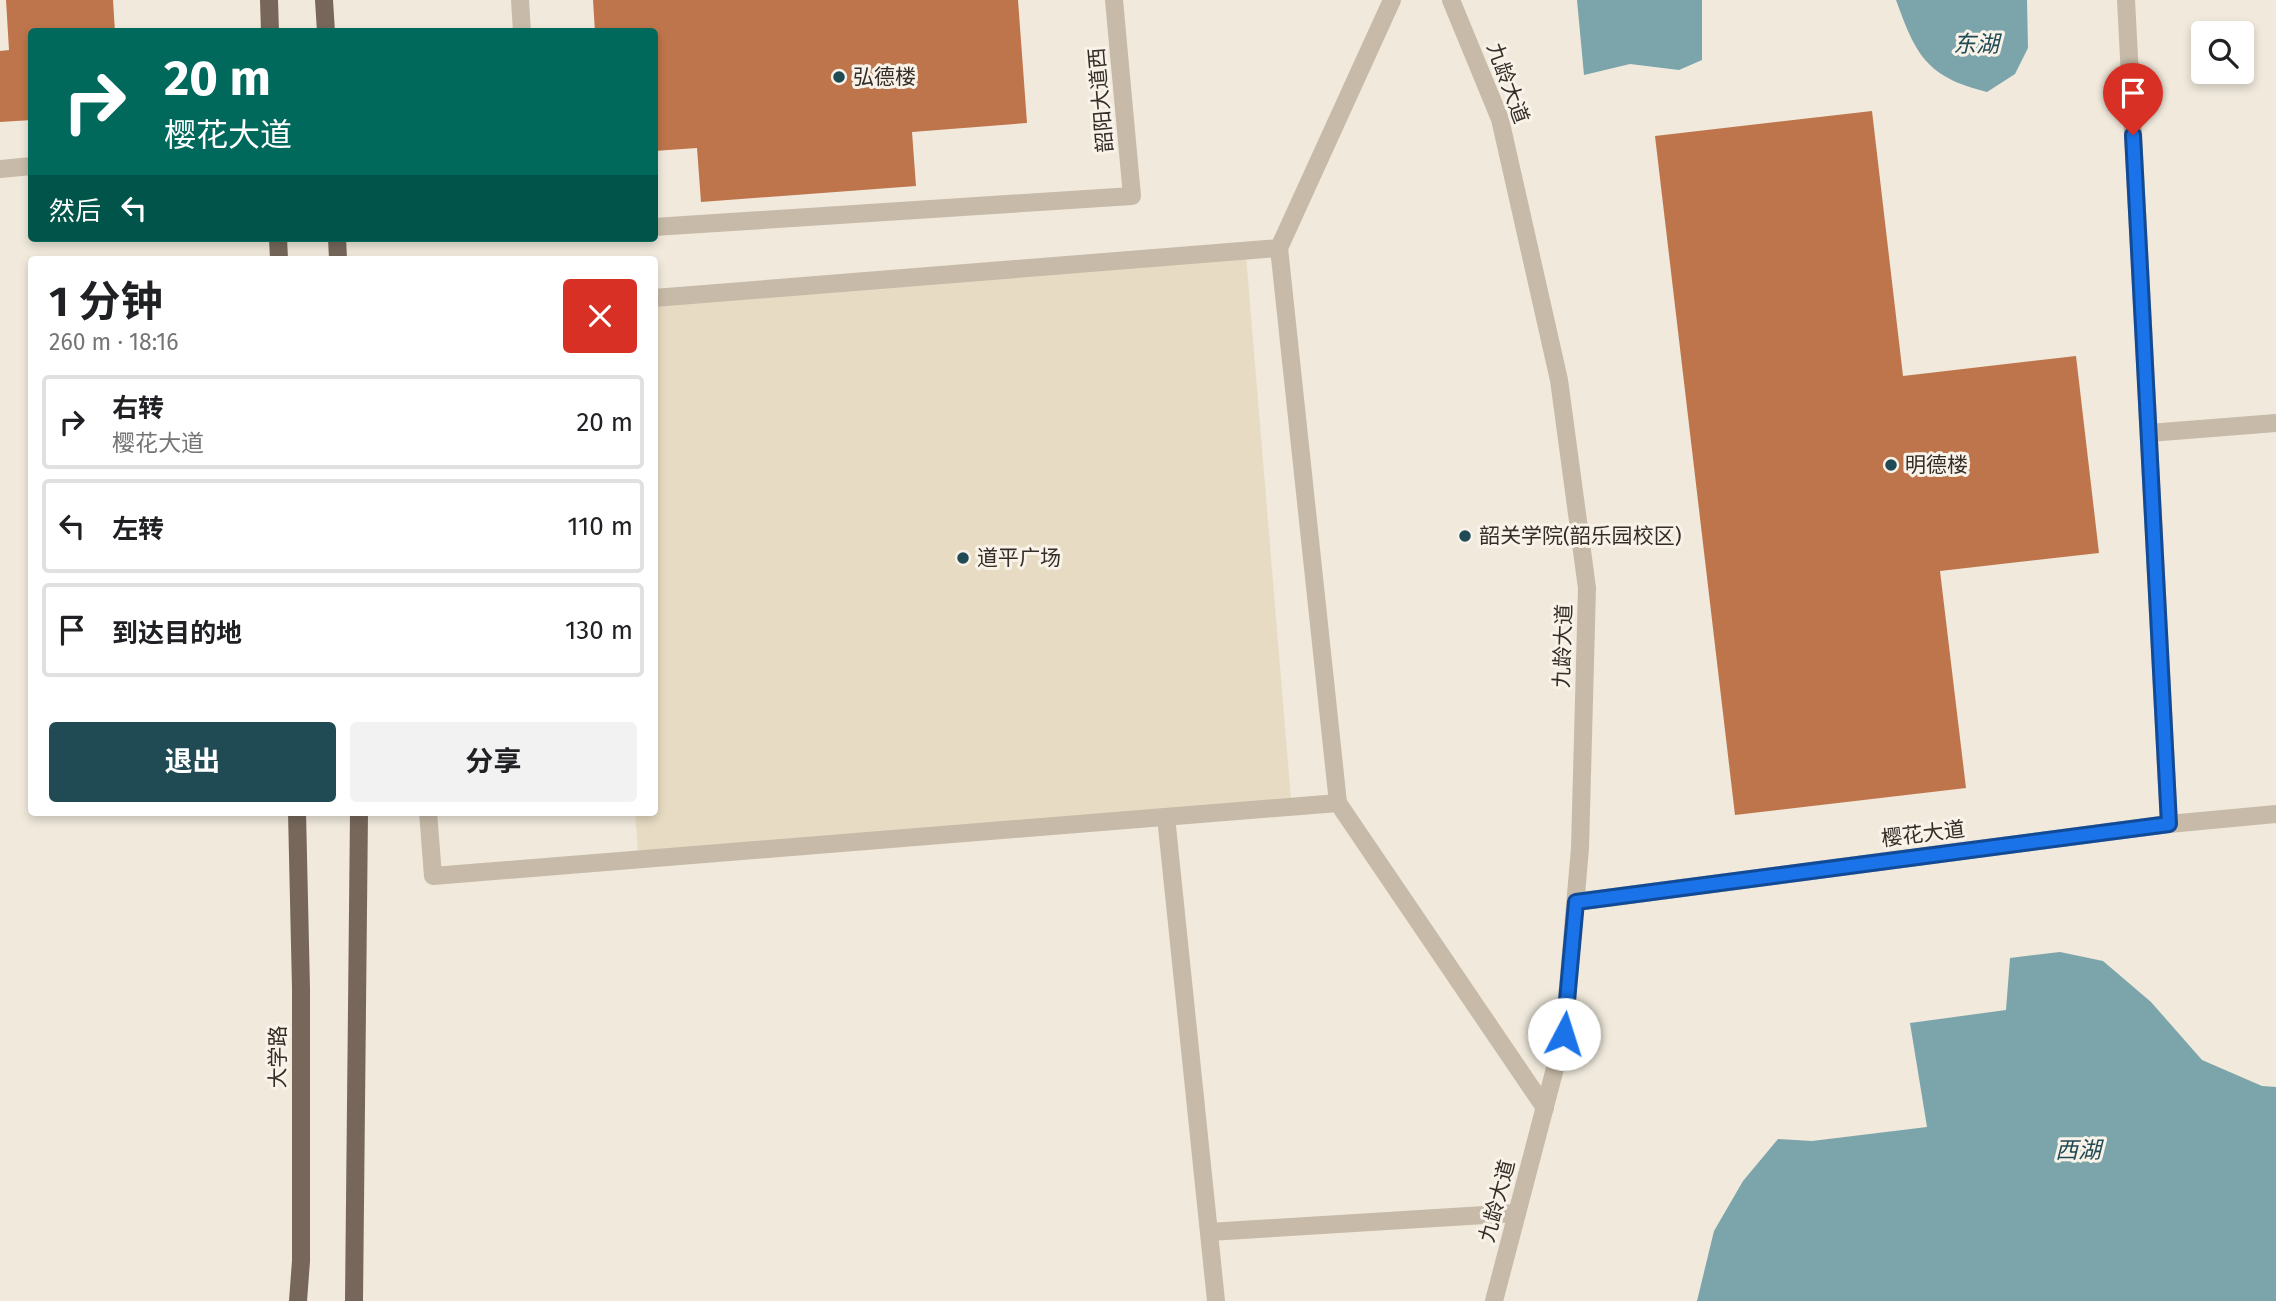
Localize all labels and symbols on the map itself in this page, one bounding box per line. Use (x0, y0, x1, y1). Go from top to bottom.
water label: 东湖 (1953, 30, 2002, 58)
street label: 九龄大道 (1481, 39, 1535, 127)
street label: 韶阳大道西 (1083, 47, 1119, 153)
pin (2103, 63, 2163, 135)
place label: 弘德楼 (853, 64, 916, 90)
marker: 弘德楼 (831, 69, 847, 85)
place label: 明德楼 (1905, 452, 1968, 478)
marker: 明德楼 (1883, 457, 1899, 473)
place label: 韶关学院(韶乐园校区) (1479, 523, 1682, 549)
marker: 韶关学院(韶乐园校区) (1457, 528, 1473, 544)
place label: 道平广场 (977, 545, 1061, 571)
marker: 道平广场 (955, 550, 971, 566)
street label: 九龄大道 (1549, 604, 1577, 688)
street label: 樱花大道 (1880, 816, 1966, 852)
position arrow (1527, 997, 1601, 1071)
street label: 大学路 (265, 1026, 291, 1089)
water label: 西湖 (2055, 1136, 2104, 1164)
street label: 九龄大道 (1474, 1157, 1520, 1245)

